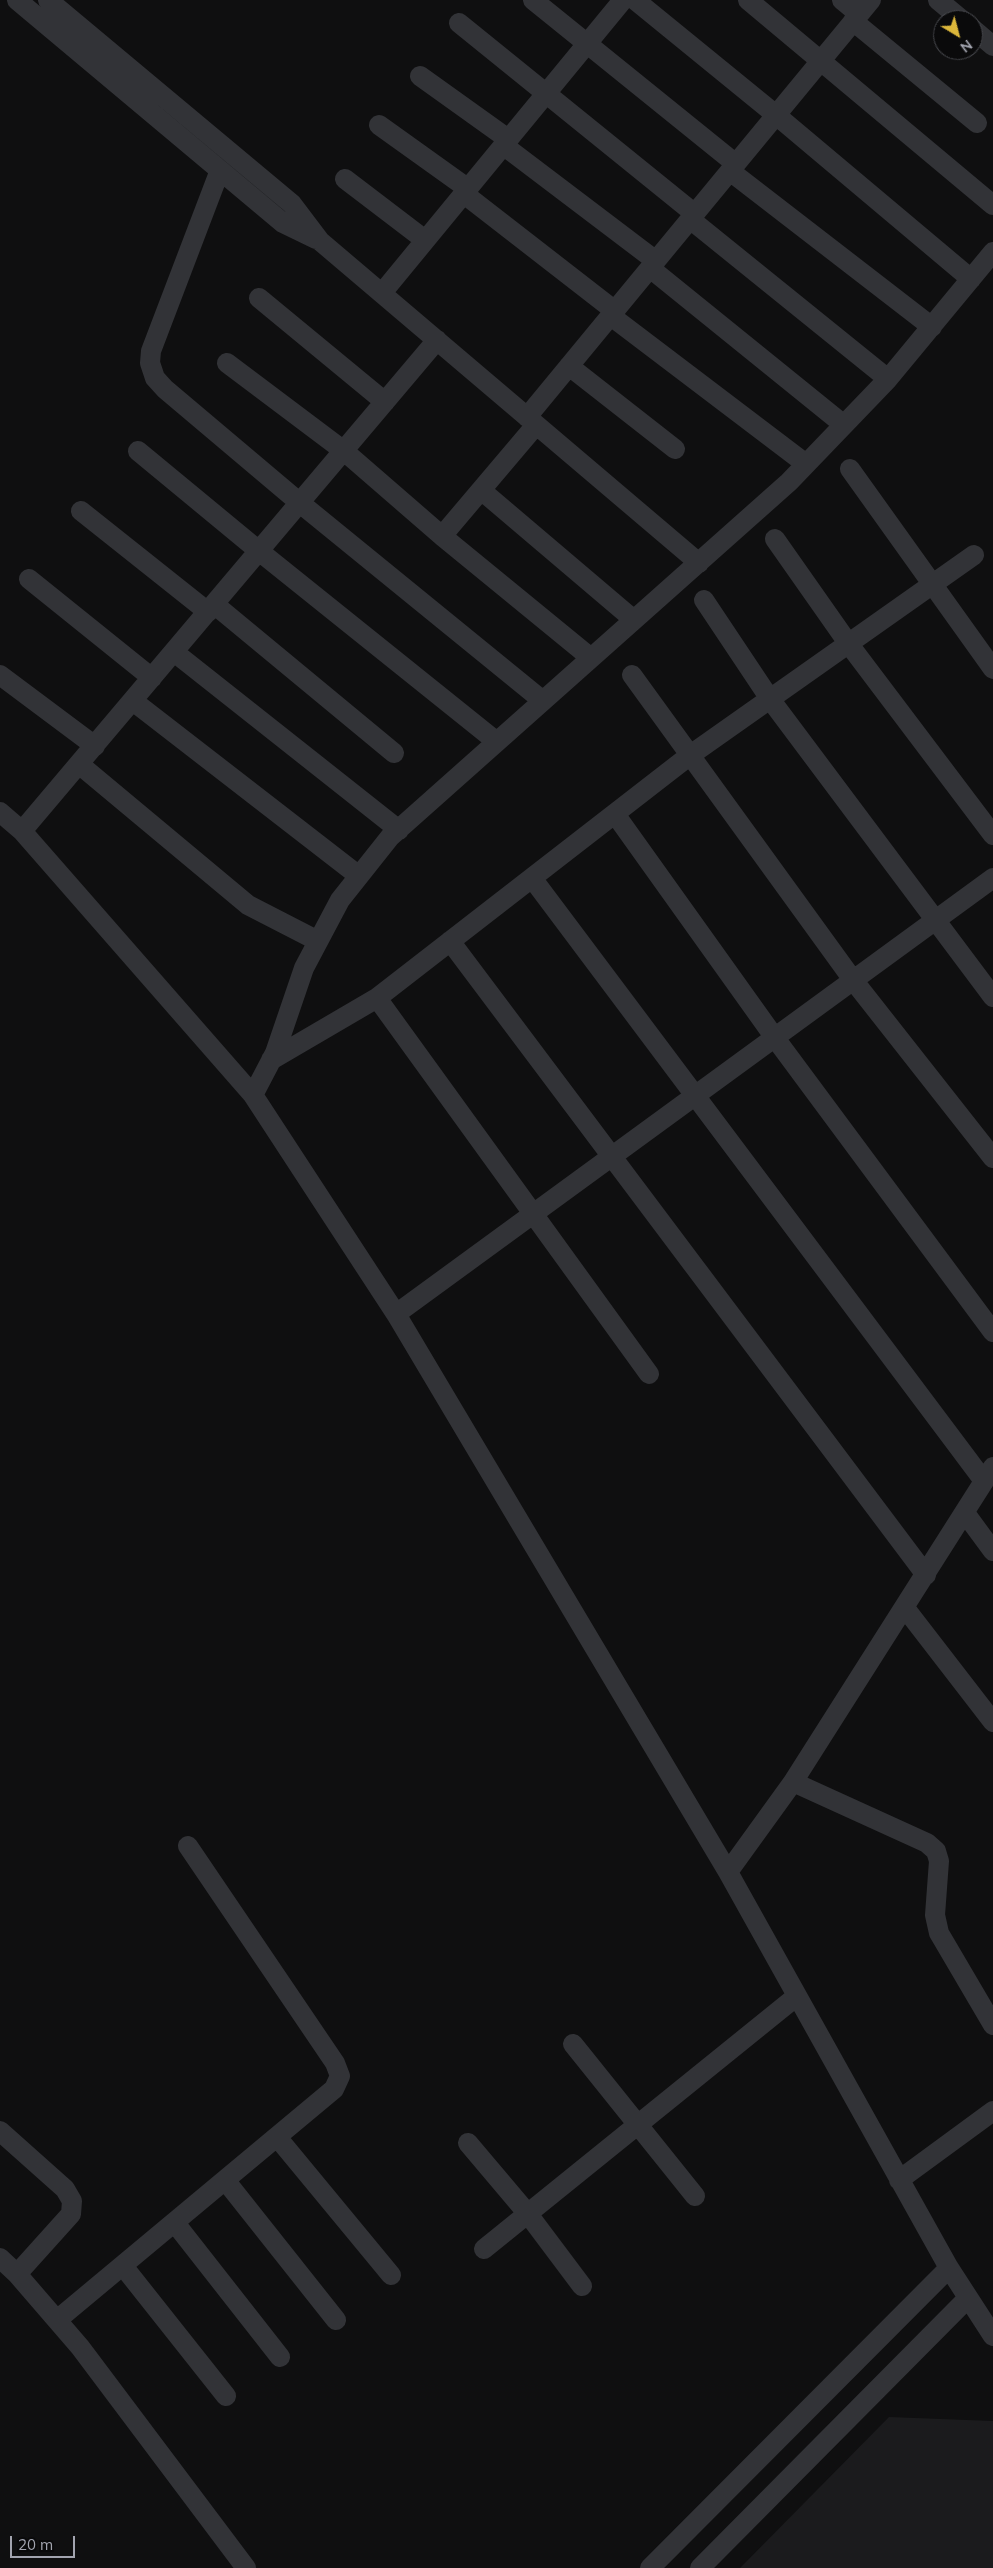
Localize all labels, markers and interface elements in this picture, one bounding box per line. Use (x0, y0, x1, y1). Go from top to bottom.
north arrow (933, 10, 983, 60)
text: N (957, 36, 976, 57)
scale bar (12, 2526, 78, 2558)
text: 20 m (18, 2535, 53, 2554)

